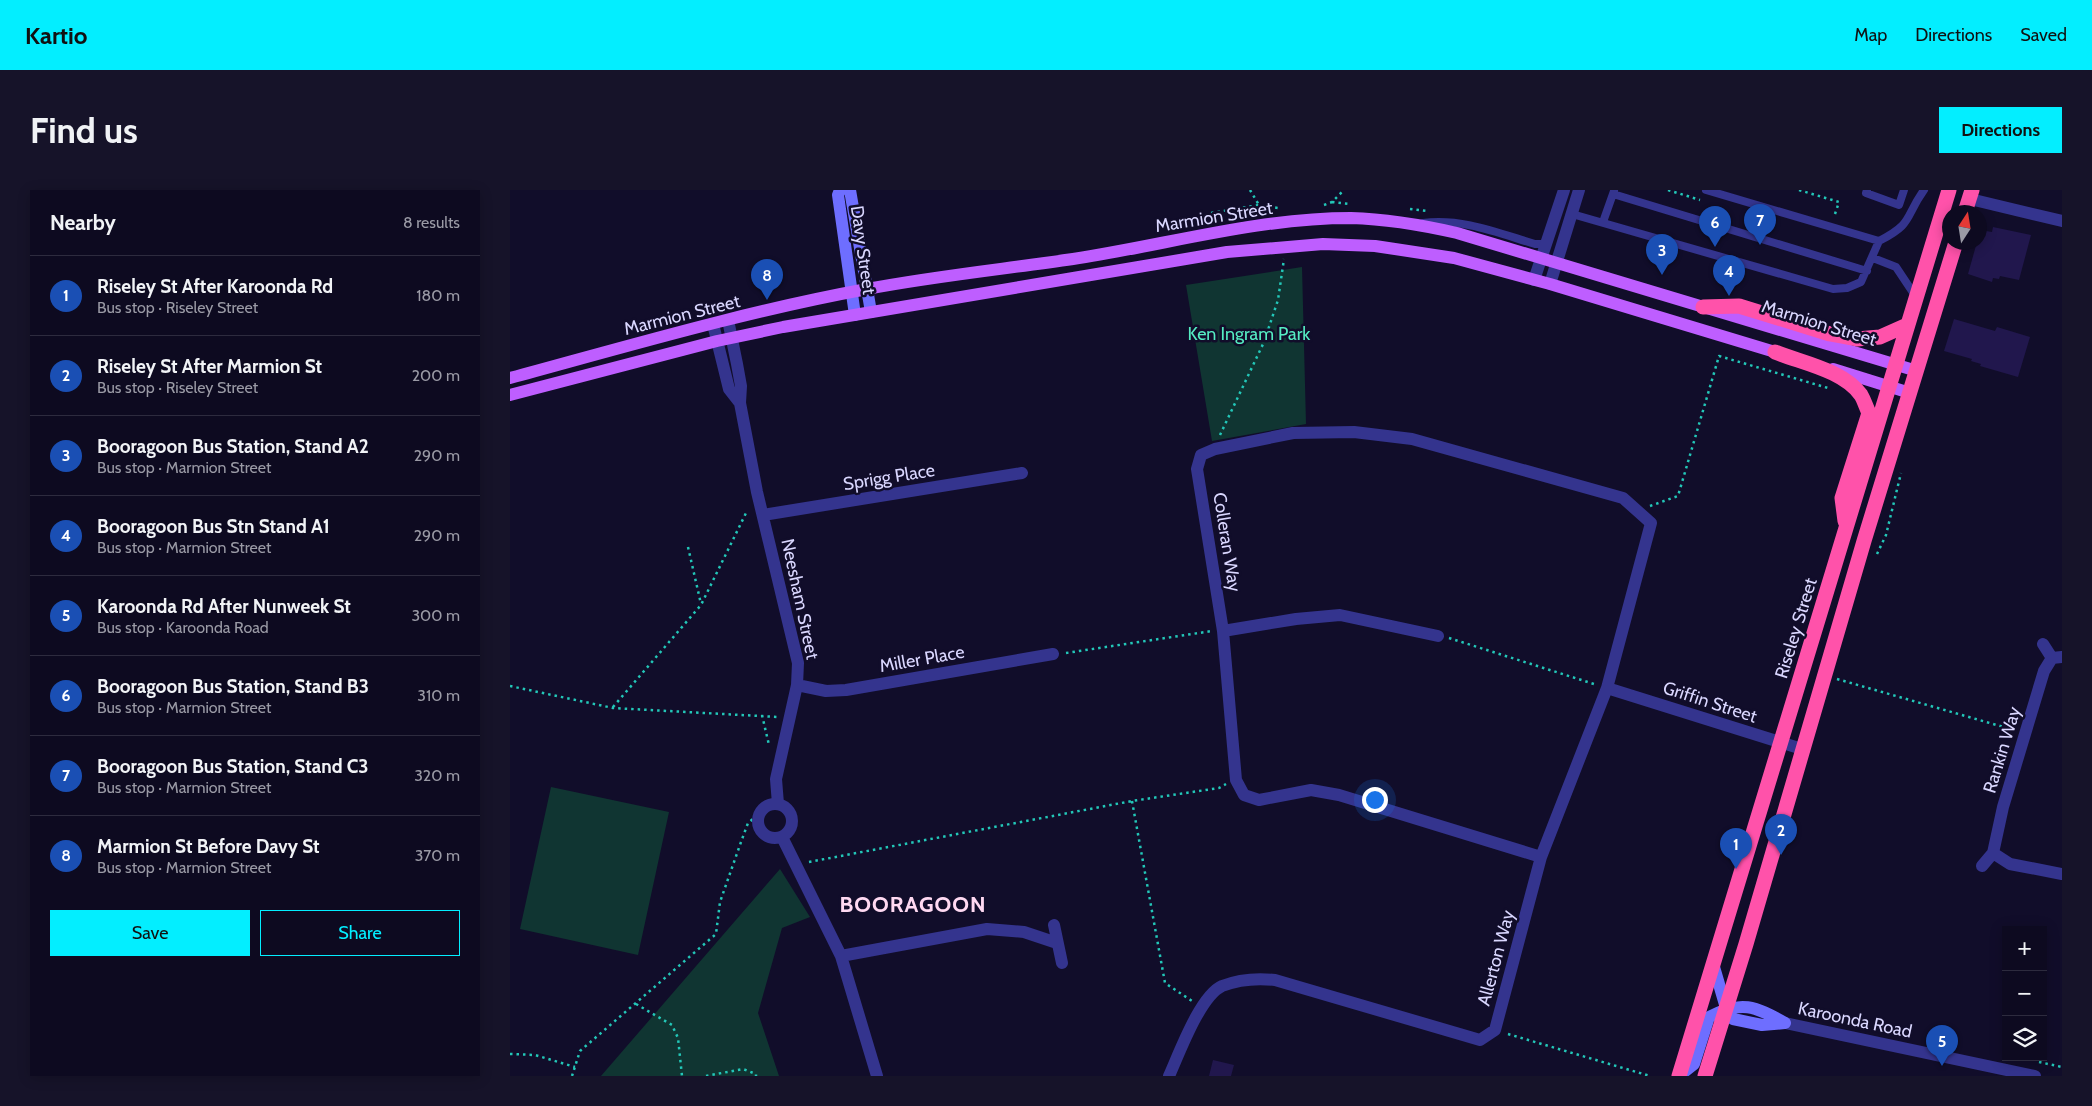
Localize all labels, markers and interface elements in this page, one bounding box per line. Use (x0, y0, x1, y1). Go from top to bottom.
text: Kartio (25, 21, 88, 50)
text: Map (1854, 24, 1887, 46)
text: Directions (1915, 24, 1992, 46)
text: Saved (2020, 24, 2067, 46)
button: Directions (1939, 107, 2062, 153)
text: Find us (30, 109, 138, 152)
street label: Marmion Street (1154, 197, 1274, 237)
street label: Davy Street (846, 204, 880, 296)
pin: 7 (1744, 204, 1776, 245)
north arrow (1942, 205, 1987, 250)
pin: 6 (1699, 206, 1731, 247)
text: Nearby (50, 210, 116, 235)
text: 8 results (403, 213, 460, 232)
pin: 3 (1646, 234, 1678, 275)
pin: 4 (1713, 255, 1745, 296)
pin: 8 (751, 259, 783, 300)
text: Riseley St After Karoonda Rd (97, 275, 333, 298)
text: 1 (63, 286, 69, 305)
text: 180 m (416, 286, 460, 305)
street label: Marmion Street (622, 290, 742, 340)
street label: Marmion Street (1759, 295, 1879, 351)
text: Bus stop · Riseley Street (97, 298, 258, 317)
park label: Ken Ingram Park (1188, 323, 1311, 345)
text: Riseley St After Marmion St (97, 355, 322, 378)
text: 2 (62, 366, 70, 385)
text: 200 m (412, 366, 460, 385)
text: Bus stop · Riseley Street (97, 378, 258, 397)
text: Booragoon Bus Station, Stand A2 (97, 435, 369, 458)
text: 3 (62, 446, 70, 465)
text: 290 m (414, 446, 460, 465)
text: Bus stop · Marmion Street (97, 458, 271, 477)
street label: Sprigg Place (842, 459, 936, 495)
street label: Colleran Way (1208, 491, 1246, 593)
text: Booragoon Bus Stn Stand A1 (97, 515, 330, 538)
text: 4 (61, 526, 71, 545)
text: 290 m (414, 526, 460, 545)
street label: Neesham Street (776, 537, 824, 661)
text: Bus stop · Marmion Street (97, 538, 271, 557)
street label: Riseley Street (1770, 575, 1822, 681)
text: Karoonda Rd After Nunweek St (97, 595, 351, 618)
text: 5 (62, 606, 70, 625)
text: 300 m (411, 606, 460, 625)
text: Bus stop · Karoonda Road (97, 618, 269, 637)
street label: Miller Place (878, 641, 966, 677)
text: Booragoon Bus Station, Stand B3 (97, 675, 369, 698)
street label: Griffin Street (1660, 676, 1760, 728)
text: 6 (62, 686, 71, 705)
text: 310 m (417, 686, 460, 705)
text: Bus stop · Marmion Street (97, 698, 271, 717)
street label: Rankin Way (1978, 704, 2026, 796)
text: Booragoon Bus Station, Stand C3 (97, 755, 369, 778)
text: 7 (62, 766, 70, 785)
text: 320 m (414, 766, 460, 785)
text: Bus stop · Marmion Street (97, 778, 271, 797)
your location (1362, 787, 1388, 813)
pin: 2 (1765, 814, 1797, 855)
pin: 1 (1720, 828, 1752, 869)
text: Marmion St Before Davy St (97, 835, 320, 858)
text: 8 (61, 846, 71, 865)
text: 370 m (415, 846, 460, 865)
text: Bus stop · Marmion Street (97, 858, 271, 877)
district label: BOORAGOON (839, 891, 987, 918)
street label: Allerton Way (1473, 908, 1519, 1008)
button: Save (50, 910, 250, 956)
button: Share (260, 910, 460, 956)
map controls (2002, 926, 2047, 1061)
button: + (2002, 926, 2047, 971)
button: − (2002, 971, 2047, 1016)
street label: Karoonda Road (1796, 997, 1914, 1043)
button: layers (2002, 1016, 2047, 1061)
pin: 5 (1926, 1025, 1958, 1066)

